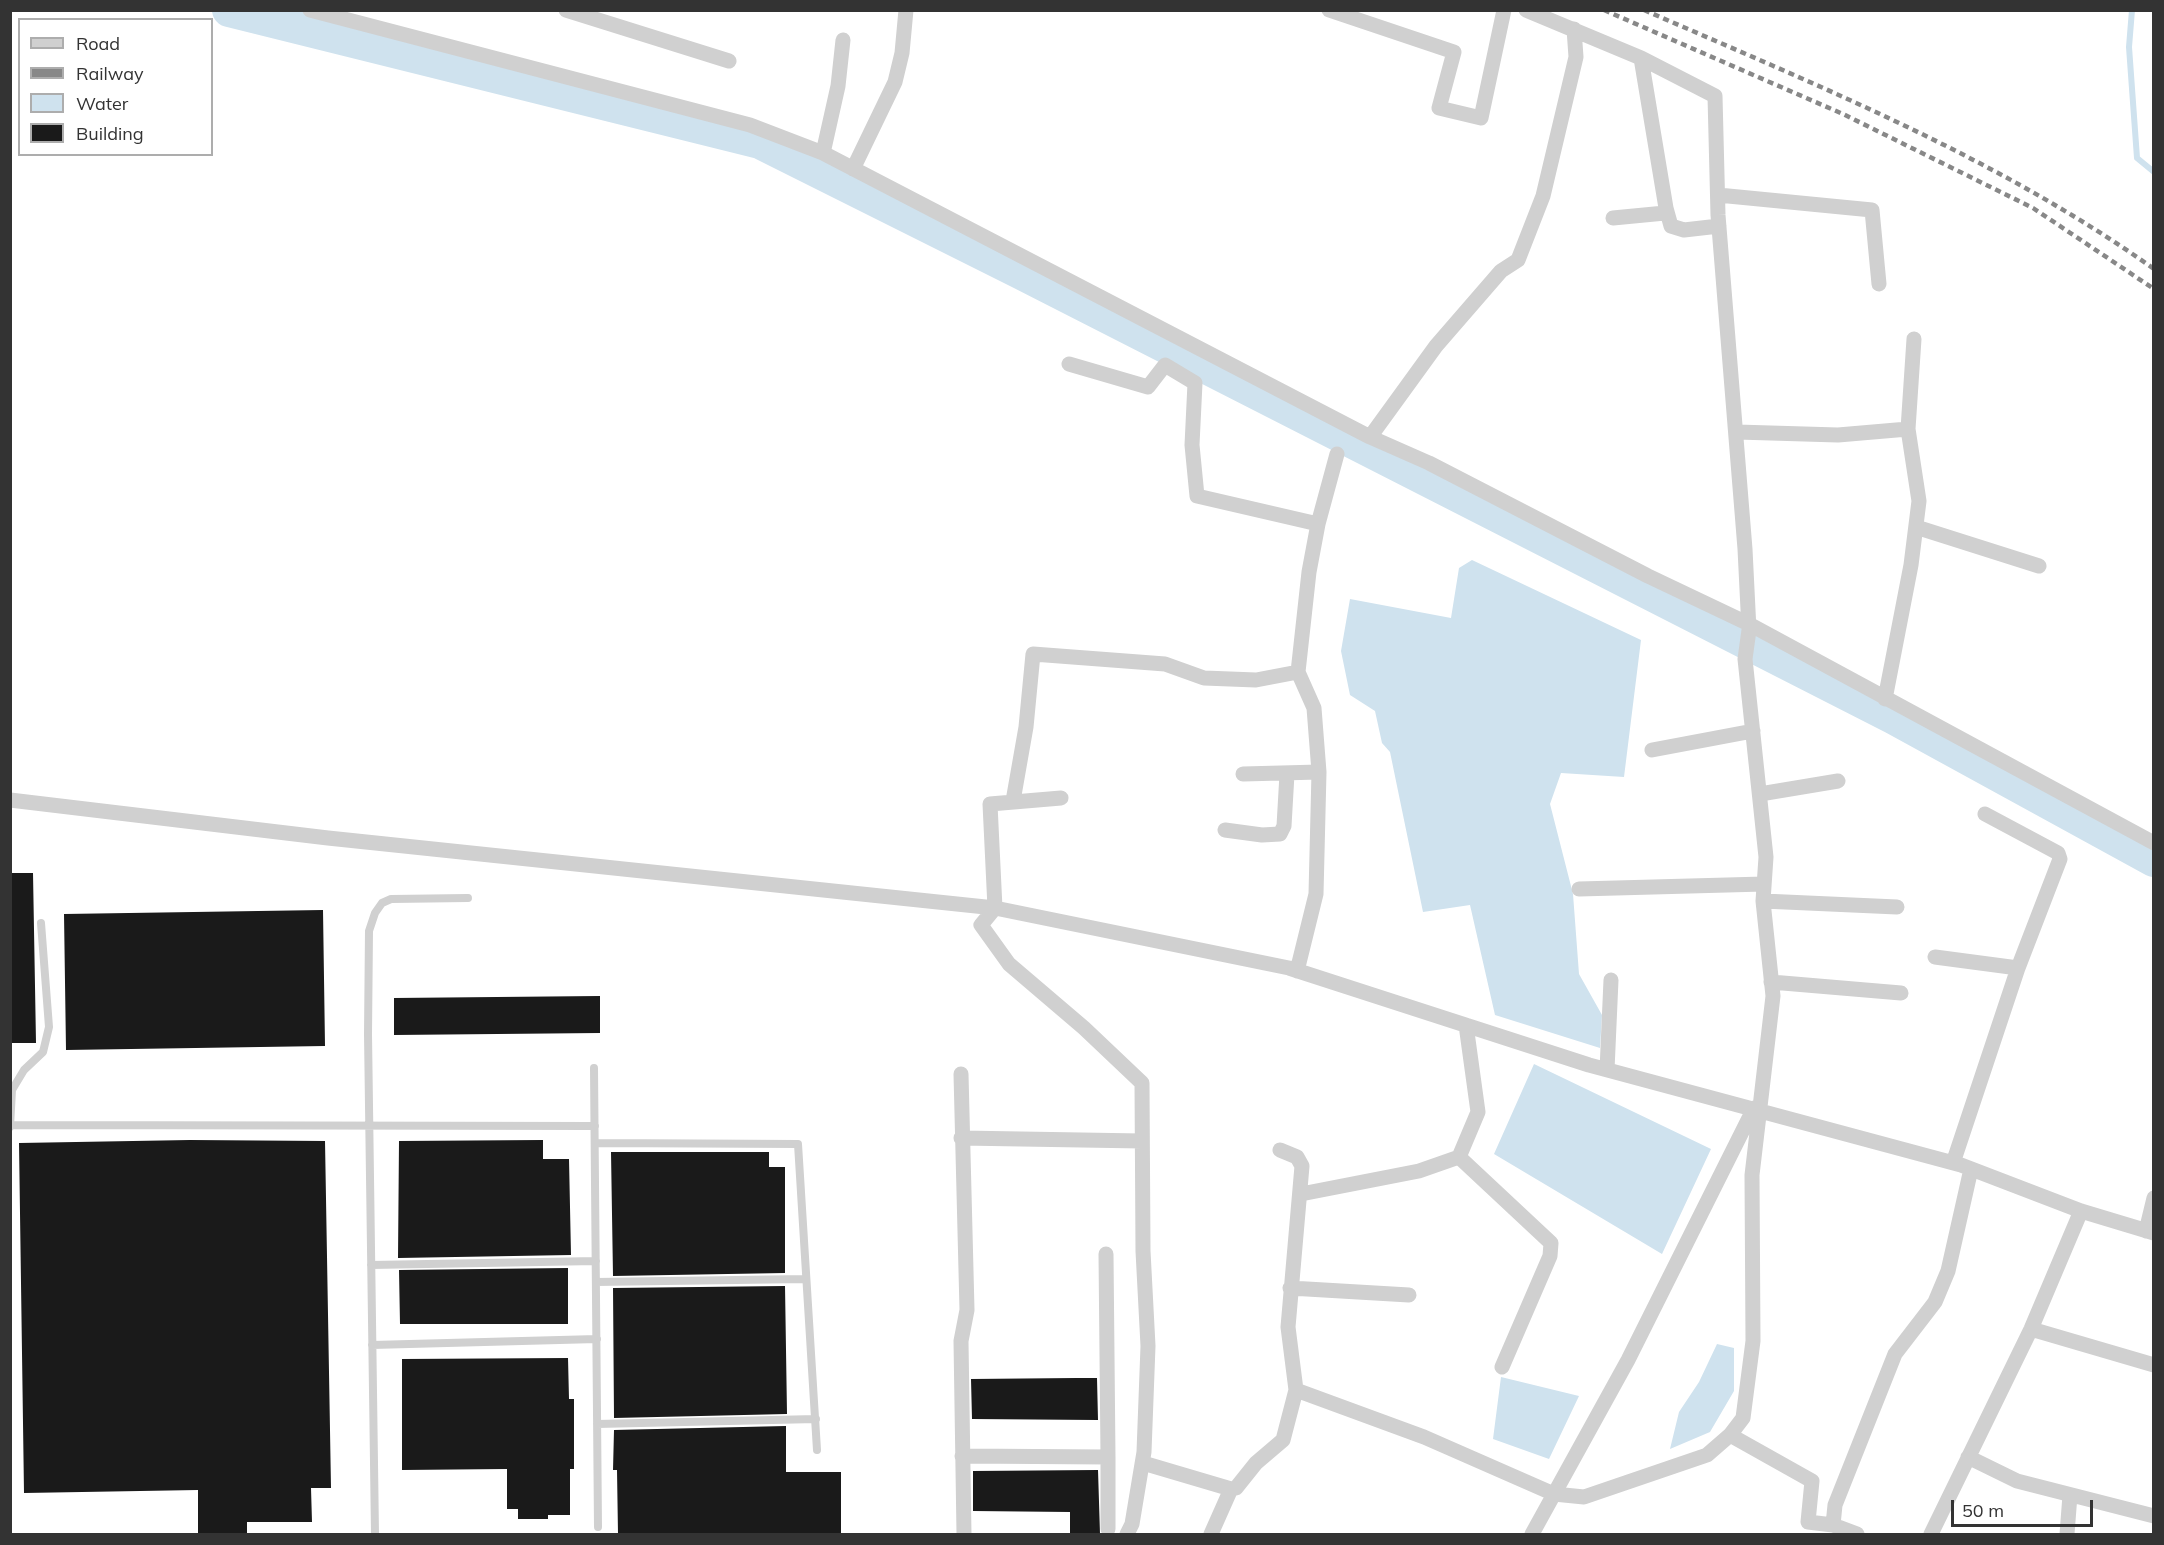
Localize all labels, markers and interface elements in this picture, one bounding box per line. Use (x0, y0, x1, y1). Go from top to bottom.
legend (18, 18, 213, 156)
text: Road (76, 32, 120, 55)
text: Railway (76, 62, 144, 85)
text: Water (76, 92, 128, 115)
text: Building (76, 122, 144, 145)
scale bar (1954, 1488, 2096, 1526)
text: 50 m (1962, 1499, 2004, 1522)

